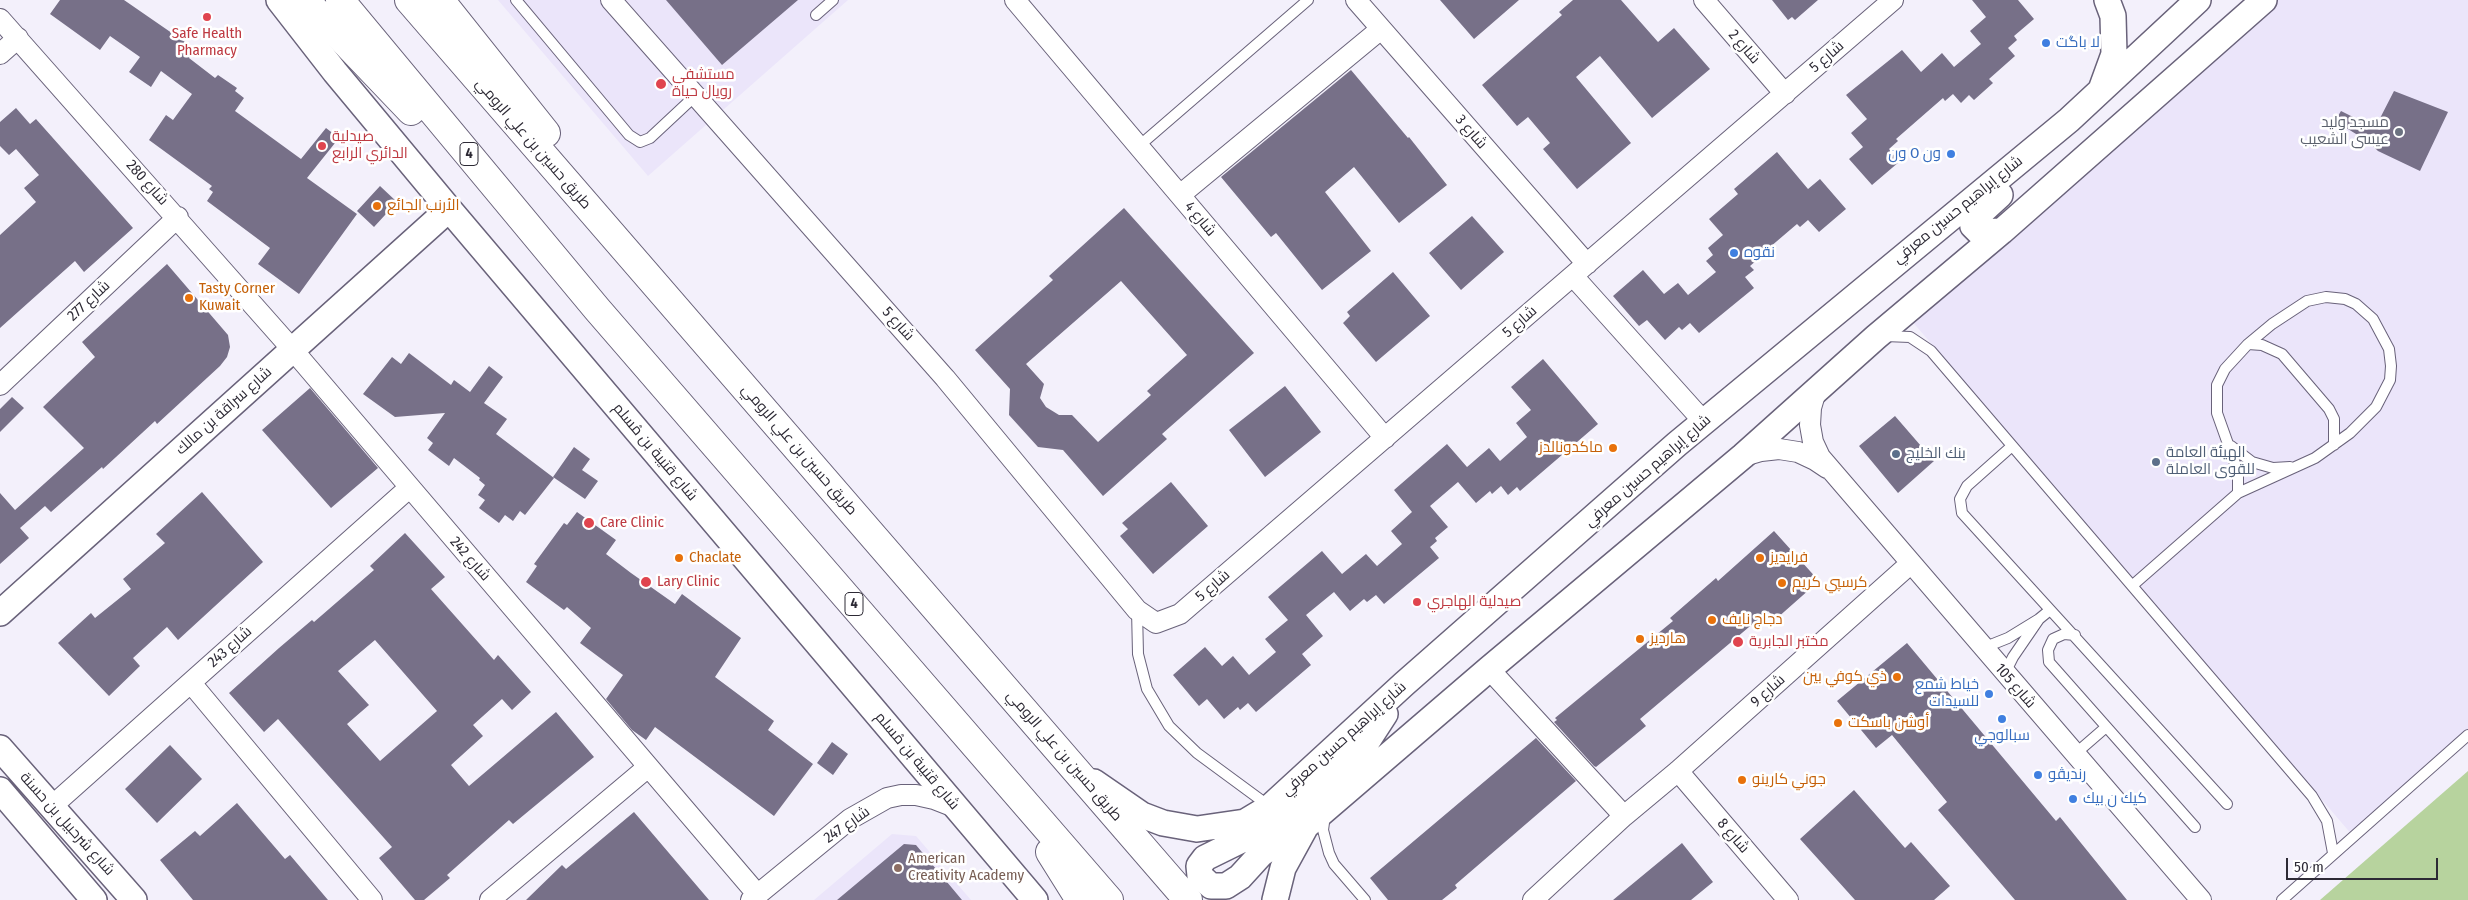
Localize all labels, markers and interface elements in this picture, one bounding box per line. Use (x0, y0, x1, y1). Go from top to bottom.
marker: Safe Health Pharmacy (201, 11, 213, 23)
place label: Safe Health Pharmacy (172, 25, 242, 60)
street label: شارع 2 (1724, 26, 1764, 68)
place label: لا باگت (2056, 34, 2100, 52)
street label: شارع 5 (1806, 37, 1848, 77)
marker: لا باگت (2040, 37, 2052, 49)
place label: مستشفى رويال حياة (672, 66, 735, 101)
street label: طريق حسين بن علي الرومي (471, 75, 595, 213)
marker: مستشفى رويال حياة (654, 77, 668, 91)
street label: شارع 3 (1451, 111, 1491, 153)
place label: مسجد وليد عيسى الشعيب (2300, 114, 2389, 149)
marker: مسجد وليد عيسى الشعيب (2393, 126, 2405, 138)
place label: صيدلية الدائري الرابع (332, 128, 408, 163)
marker: صيدلية الدائري الرابع (316, 140, 328, 152)
road number: 4 (460, 142, 478, 166)
place label: ون O ون (1888, 145, 1941, 163)
marker: ون O ون (1945, 148, 1957, 160)
street label: شارع إبراهيم حسين معرفي (1890, 152, 2026, 268)
street label: شارع 280 (122, 157, 172, 209)
place label: الأرنب الجائع (387, 197, 460, 215)
street label: شارع 4 (1180, 198, 1220, 240)
marker: الأرنب الجائع (371, 200, 383, 212)
place label: نقوه (1744, 244, 1775, 262)
marker: نقوه (1728, 247, 1740, 259)
street label: شارع 277 (64, 277, 114, 325)
place label: Tasty Corner Kuwait (199, 280, 275, 315)
marker: Tasty Corner Kuwait (183, 292, 195, 304)
street label: شارع 5 (1499, 302, 1541, 342)
street label: شارع 5 (878, 303, 918, 345)
street label: شارع سراقة بن مالك (172, 363, 276, 459)
street label: طريق حسين بن علي الرومي (737, 381, 861, 519)
street label: شارع قتيبة بن مُسلم (609, 399, 701, 505)
street label: شارع إبراهيم حسين معرفي (1581, 411, 1715, 531)
place label: ماكدونالدز (1539, 439, 1603, 457)
marker: ماكدونالدز (1607, 442, 1619, 454)
place label: الهيئة العامة للقوى العاملة (2166, 444, 2255, 479)
place label: بنك الخليج (1906, 445, 1966, 463)
marker: بنك الخليج (1890, 448, 1902, 460)
marker: الهيئة العامة للقوى العاملة (2150, 456, 2162, 468)
place label: Care Clinic (600, 514, 664, 532)
marker: Care Clinic (582, 516, 596, 530)
street label: شارع 242 (446, 533, 494, 585)
place label: Chaclate (689, 549, 741, 567)
place label: فرايديز (1770, 549, 1808, 567)
marker: Chaclate (673, 552, 685, 564)
marker: فرايديز (1754, 552, 1766, 564)
street label: شارع 5 (1192, 566, 1234, 606)
place label: Lary Clinic (657, 573, 720, 591)
place label: كرسپي كريم (1792, 574, 1867, 592)
marker: Lary Clinic (639, 575, 653, 589)
marker: كرسپي كريم (1776, 577, 1788, 589)
road number: 4 (845, 592, 863, 616)
place label: صيدلية الهاجري (1427, 593, 1521, 611)
marker: صيدلية الهاجري (1411, 596, 1423, 608)
place label: دجاج نايف (1722, 611, 1782, 629)
marker: دجاج نايف (1706, 614, 1718, 626)
street label: شارع 243 (204, 623, 256, 671)
place label: هارديز (1650, 630, 1686, 648)
marker: هارديز (1634, 633, 1646, 645)
place label: مختبر الجابرية (1749, 633, 1829, 651)
marker: مختبر الجابرية (1731, 635, 1745, 649)
street label: شارع 105 (1991, 660, 2039, 712)
place label: ذي كوفي بين (1803, 668, 1887, 686)
street label: شارع 9 (1747, 671, 1789, 711)
marker: ذي كوفي بين (1891, 671, 1903, 683)
place label: خياط شمع للسيدات (1915, 676, 1979, 711)
street label: شارع إبراهيم حسين معرفي (1278, 678, 1410, 800)
street label: طريق حسين بن علي الرومي (1002, 687, 1126, 825)
marker: خياط شمع للسيدات (1983, 688, 1995, 700)
street label: شارع قتيبة بن مُسلم (871, 708, 963, 814)
marker: سبالوجي (1996, 713, 2008, 725)
place label: أوشن باسكت (1848, 714, 1929, 732)
marker: أوشن باسكت (1832, 717, 1844, 729)
place label: سبالوجي (1974, 727, 2030, 745)
place label: رنديڤو (2048, 766, 2086, 784)
street label: شارع شرحبيل بن حسنة (16, 769, 118, 879)
marker: رنديڤو (2032, 769, 2044, 781)
place label: جوني كارينو (1752, 771, 1826, 789)
marker: جوني كارينو (1736, 774, 1748, 786)
place label: كيك ن بيك (2083, 790, 2147, 808)
marker: كيك ن بيك (2067, 793, 2079, 805)
street label: شارع 247 (821, 803, 873, 847)
street label: شارع 8 (1713, 815, 1753, 857)
scale bar (2288, 848, 2440, 880)
place label: American Creativity Academy (908, 850, 1024, 885)
text: 50 m (2294, 858, 2324, 876)
marker: American Creativity Academy (892, 862, 904, 874)

